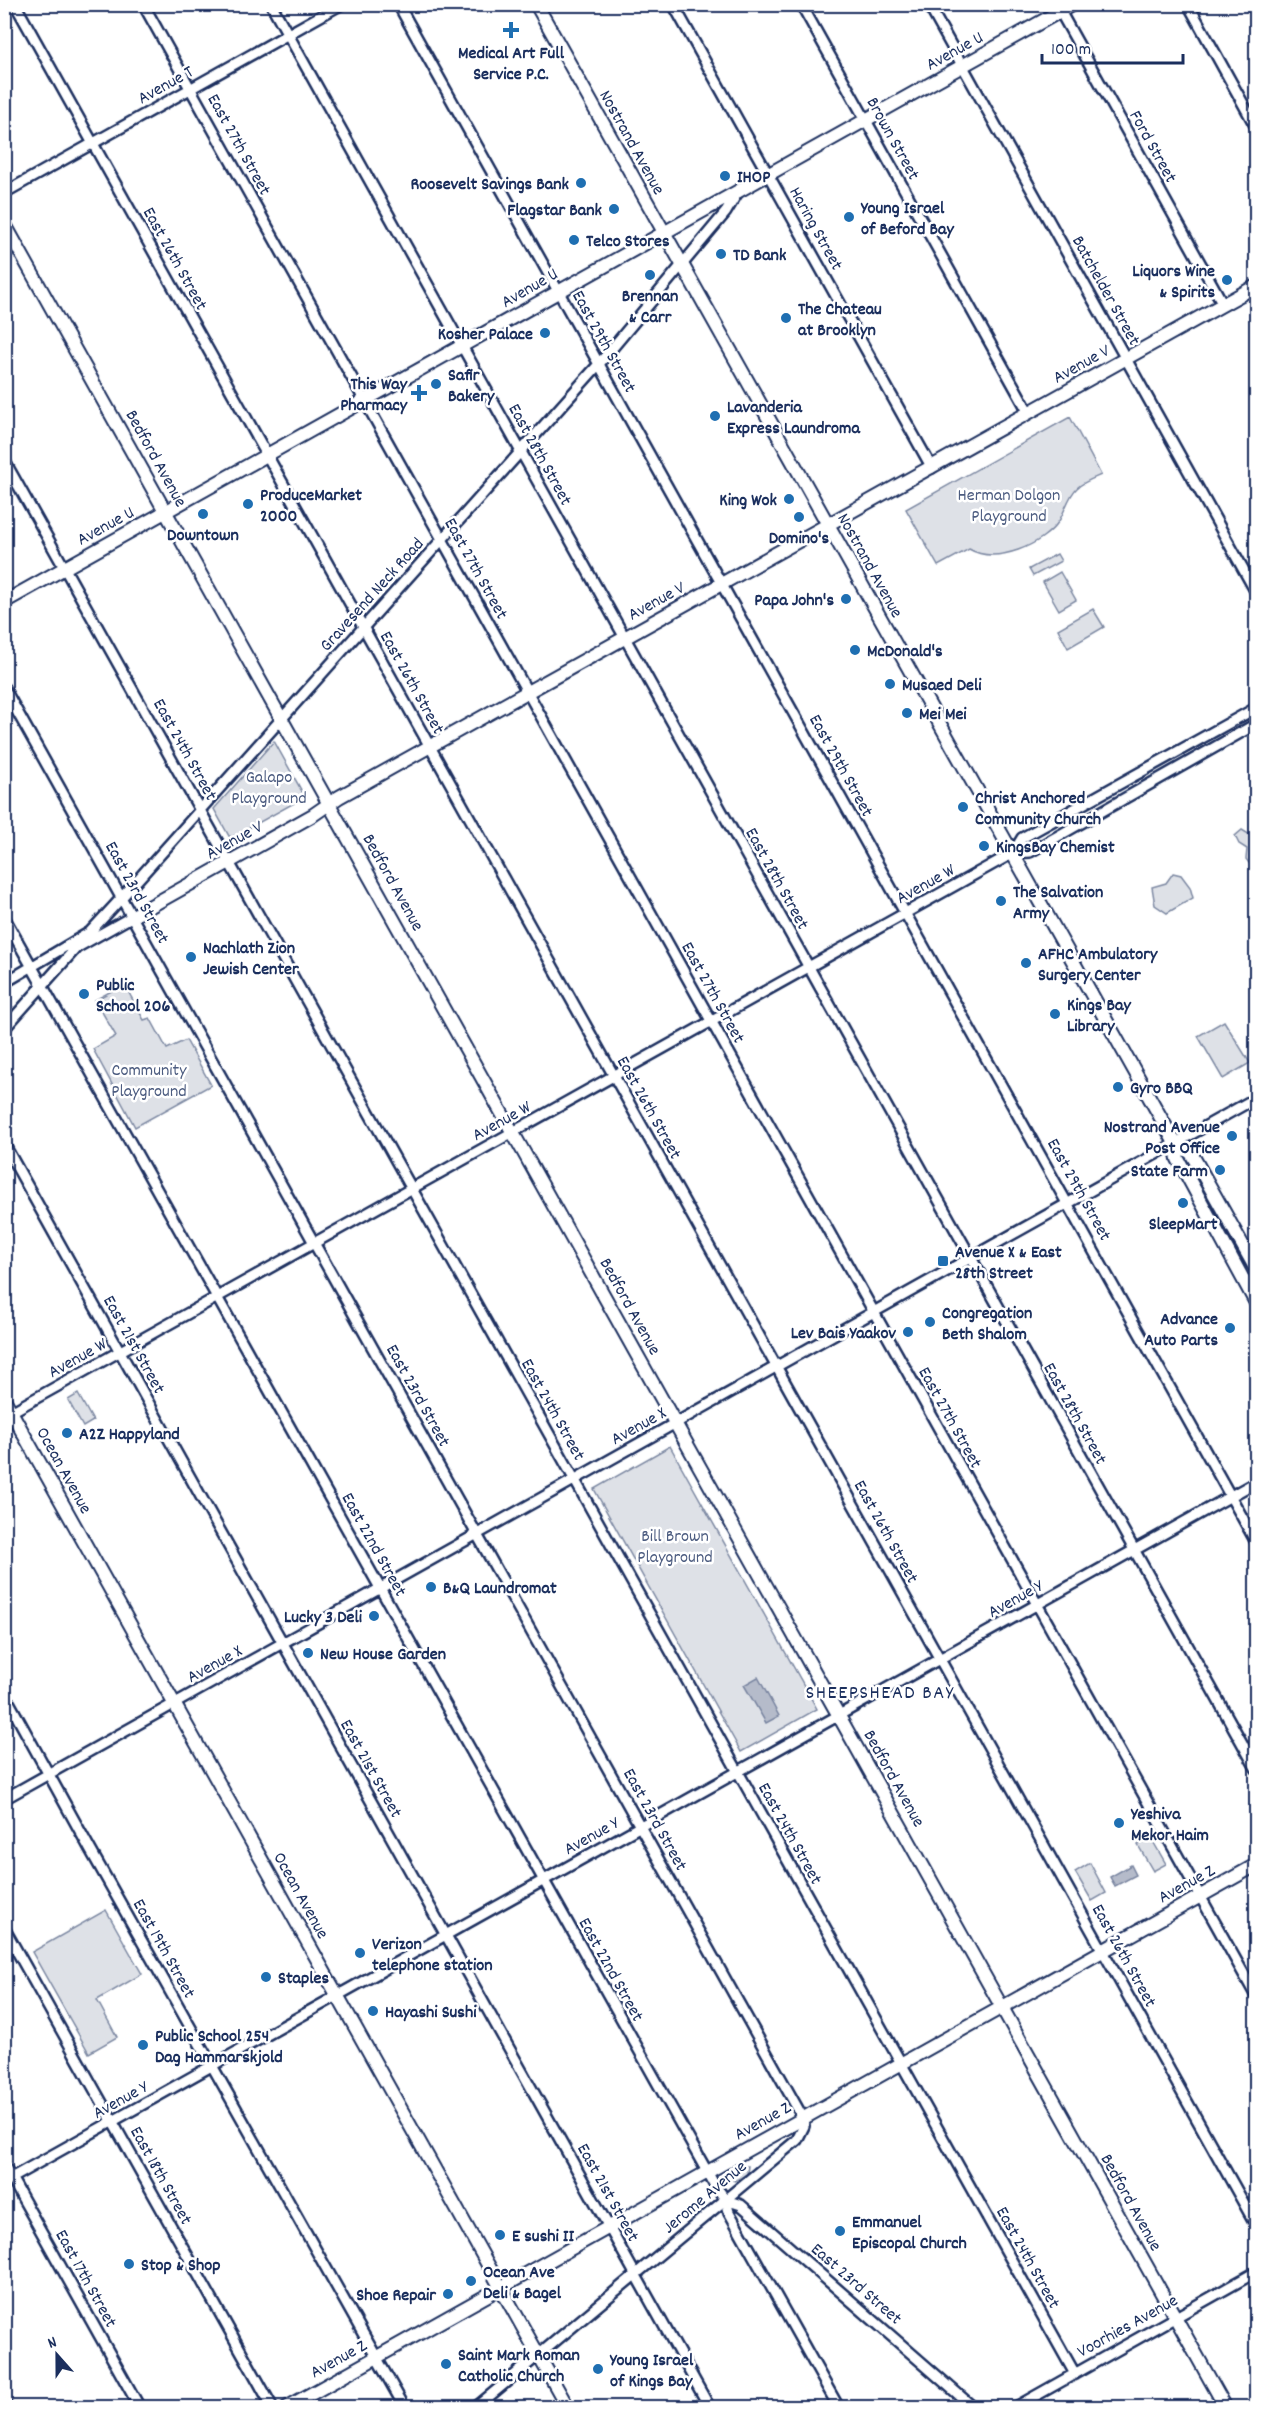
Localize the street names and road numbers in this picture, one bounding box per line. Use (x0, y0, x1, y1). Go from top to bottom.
street label: Avenue U (922, 26, 988, 78)
street label: Avenue T (134, 61, 199, 112)
street label: Nostrand Avenue (592, 86, 670, 200)
street label: East 27th Street (200, 90, 276, 201)
street label: Brown Street (859, 93, 925, 185)
street label: Ford Street (1122, 107, 1182, 188)
street label: Haring Street (782, 183, 848, 276)
street label: East 26th Street (135, 203, 213, 316)
street label: Batchelder Street (1064, 232, 1146, 351)
street label: Avenue U (497, 263, 563, 316)
street label: East 29th Street (564, 286, 642, 398)
street label: Avenue V (1049, 339, 1116, 391)
street label: East 28th Street (501, 400, 577, 511)
street label: Bedford Avenue (118, 406, 192, 512)
street label: Avenue U (73, 501, 139, 553)
street label: Nostrand Avenue (830, 509, 908, 623)
street label: East 27th Street (437, 514, 513, 625)
street label: Gravesend Neck Road (315, 533, 431, 658)
street label: Avenue V (624, 576, 691, 628)
street label: East 26th Street (372, 627, 450, 740)
street label: East 24th Street (145, 695, 222, 806)
street label: East 29th Street (801, 710, 879, 822)
street label: Avenue V (202, 815, 269, 867)
street label: East 28th Street (738, 824, 814, 935)
street label: Bedford Avenue (355, 830, 429, 936)
street label: East 23rd Street (97, 837, 175, 949)
street label: Avenue W (892, 858, 961, 912)
street label: East 27th Street (674, 938, 750, 1049)
street label: East 26th Street (609, 1052, 687, 1165)
street label: Avenue W (468, 1095, 537, 1149)
street label: East 29th Street (1039, 1134, 1117, 1246)
street label: Bedford Avenue (592, 1254, 666, 1360)
street label: East 21st Street (95, 1292, 170, 1399)
street label: Avenue W (44, 1332, 113, 1386)
street label: East 23rd Street (378, 1340, 456, 1452)
street label: East 24th Street (513, 1355, 590, 1466)
street label: East 28th Street (1036, 1359, 1112, 1470)
street label: East 27th Street (911, 1363, 987, 1474)
street label: Avenue X (607, 1402, 671, 1453)
street label: Ocean Avenue (29, 1423, 97, 1519)
street label: East 26th Street (846, 1476, 924, 1589)
street label: East 22nd Street (334, 1489, 412, 1602)
street label: Avenue Y (984, 1574, 1050, 1626)
street label: Avenue X (183, 1640, 247, 1691)
street label: East 21st Street (332, 1716, 407, 1823)
street label: Bedford Avenue (856, 1726, 930, 1832)
street label: East 23rd Street (615, 1764, 693, 1876)
street label: East 24th Street (750, 1779, 827, 1890)
street label: Avenue Y (560, 1811, 626, 1863)
street label: Ocean Avenue (266, 1848, 334, 1944)
street label: Avenue Z (1154, 1859, 1220, 1911)
street label: East 19th Street (125, 1895, 201, 2004)
street label: East 26th Street (1084, 1900, 1162, 2013)
street label: East 22nd Street (571, 1914, 649, 2027)
street label: Avenue Y (89, 2075, 155, 2127)
street label: Avenue Z (730, 2096, 796, 2148)
street label: East 18th Street (122, 2123, 197, 2230)
street label: East 21st Street (569, 2140, 644, 2247)
street label: Bedford Avenue (1093, 2150, 1167, 2256)
street label: Jerome Avenue (658, 2155, 753, 2241)
street label: East 24th Street (988, 2203, 1065, 2314)
street label: East 17th Street (48, 2226, 122, 2333)
street label: East 23rd Street (804, 2238, 907, 2332)
street label: Voorhies Avenue (1073, 2289, 1183, 2365)
street label: Avenue Z (306, 2334, 372, 2386)

